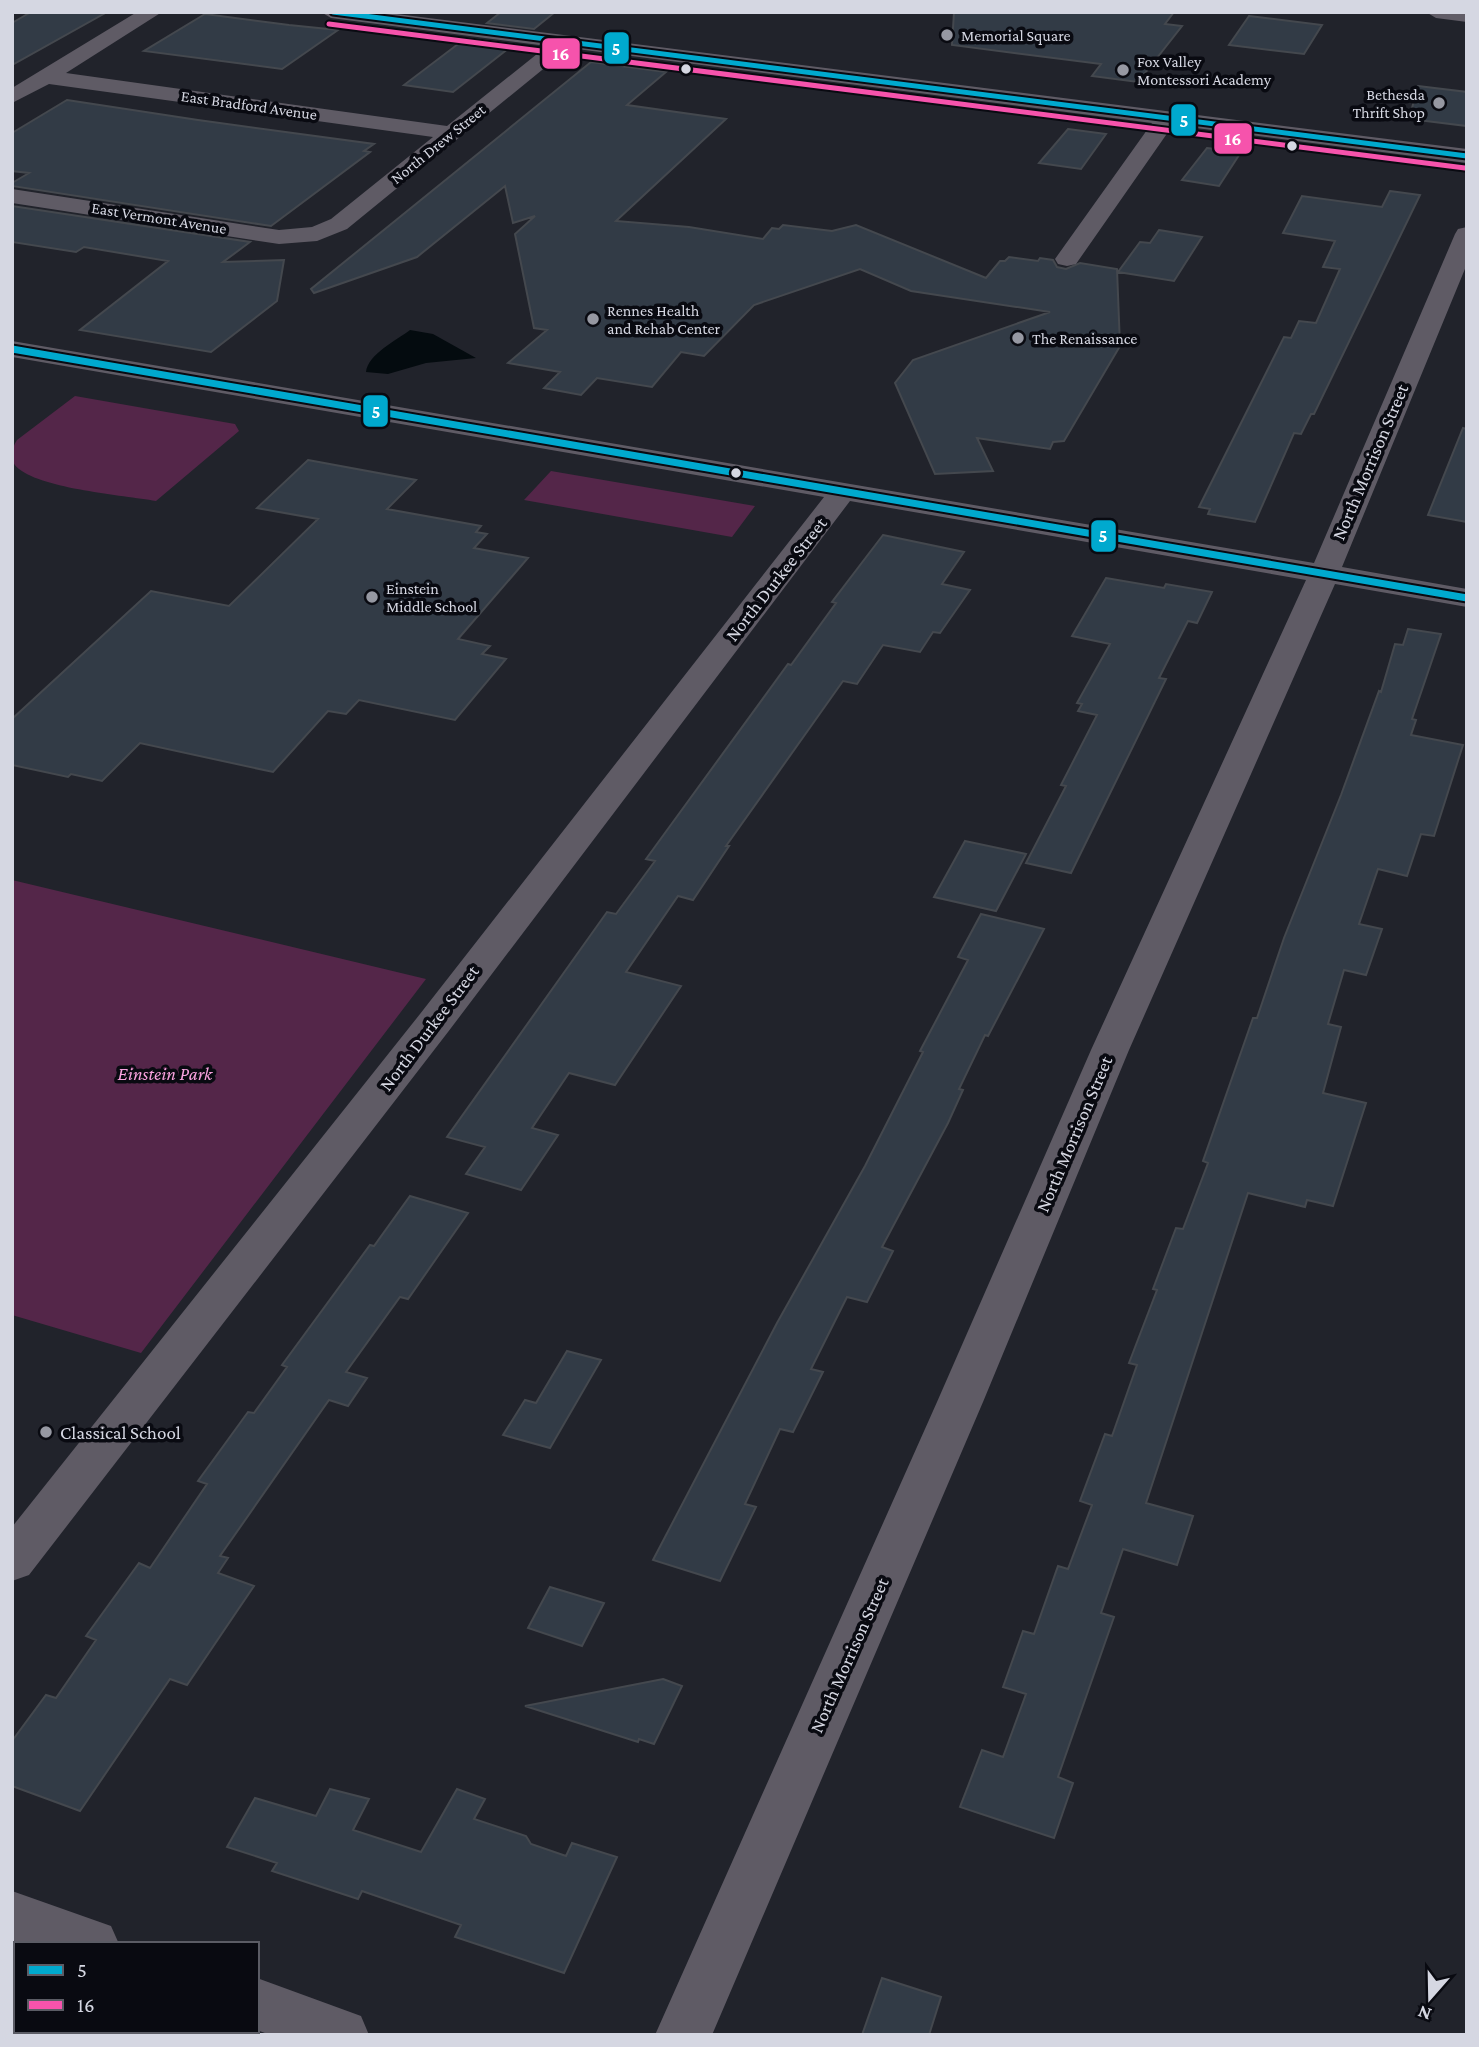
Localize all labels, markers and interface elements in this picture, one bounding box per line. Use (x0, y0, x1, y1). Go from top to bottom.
marker: Memorial Square (939, 27, 955, 43)
place label: Memorial Square (961, 27, 1071, 45)
line badge: 5 (603, 31, 630, 65)
line badge: 16 (541, 37, 581, 70)
text: 5 (611, 38, 621, 59)
text: 16 (552, 43, 570, 64)
place label: Fox Valley Montessori Academy (1137, 53, 1272, 89)
unlabelled marker (679, 62, 693, 76)
marker: Fox Valley Montessori Academy (1115, 62, 1131, 78)
place label: Bethesda Thrift Shop (1352, 86, 1426, 122)
street label: East Bradford Avenue (180, 87, 318, 123)
marker: Bethesda Thrift Shop (1431, 95, 1447, 111)
street label: North Drew Street (388, 100, 489, 187)
line badge: 5 (1170, 103, 1197, 137)
text: 5 (1179, 110, 1189, 131)
line badge: 16 (1213, 122, 1253, 155)
text: 16 (1224, 128, 1242, 149)
unlabelled marker (1285, 139, 1299, 153)
street label: East Vermont Avenue (90, 199, 228, 237)
place label: Rennes Health and Rehab Center (607, 302, 721, 337)
marker: Rennes Health and Rehab Center (585, 311, 601, 327)
marker: The Renaissance (1010, 330, 1026, 346)
place label: The Renaissance (1032, 330, 1137, 347)
street label: North Morrison Street (1328, 380, 1413, 543)
line badge: 5 (362, 394, 389, 428)
text: 5 (371, 401, 381, 422)
unlabelled marker (729, 466, 743, 480)
street label: North Durkee Street (721, 512, 831, 645)
line badge: 5 (1090, 519, 1117, 553)
text: 5 (1098, 525, 1108, 546)
place label: Einstein Middle School (386, 580, 477, 615)
marker: Einstein Middle School (364, 589, 380, 605)
street label: North Durkee Street (375, 961, 483, 1095)
street label: North Morrison Street (1032, 1052, 1117, 1215)
park label: Einstein Park (118, 1063, 213, 1084)
place label: Classical School (60, 1422, 181, 1443)
marker: Classical School (38, 1424, 54, 1440)
street label: North Morrison Street (805, 1574, 893, 1736)
legend (14, 1942, 259, 2033)
text: 5 (77, 1958, 87, 1982)
north arrow (1395, 1963, 1465, 2033)
text: 16 (77, 1993, 95, 2017)
text: N (1415, 2001, 1434, 2026)

